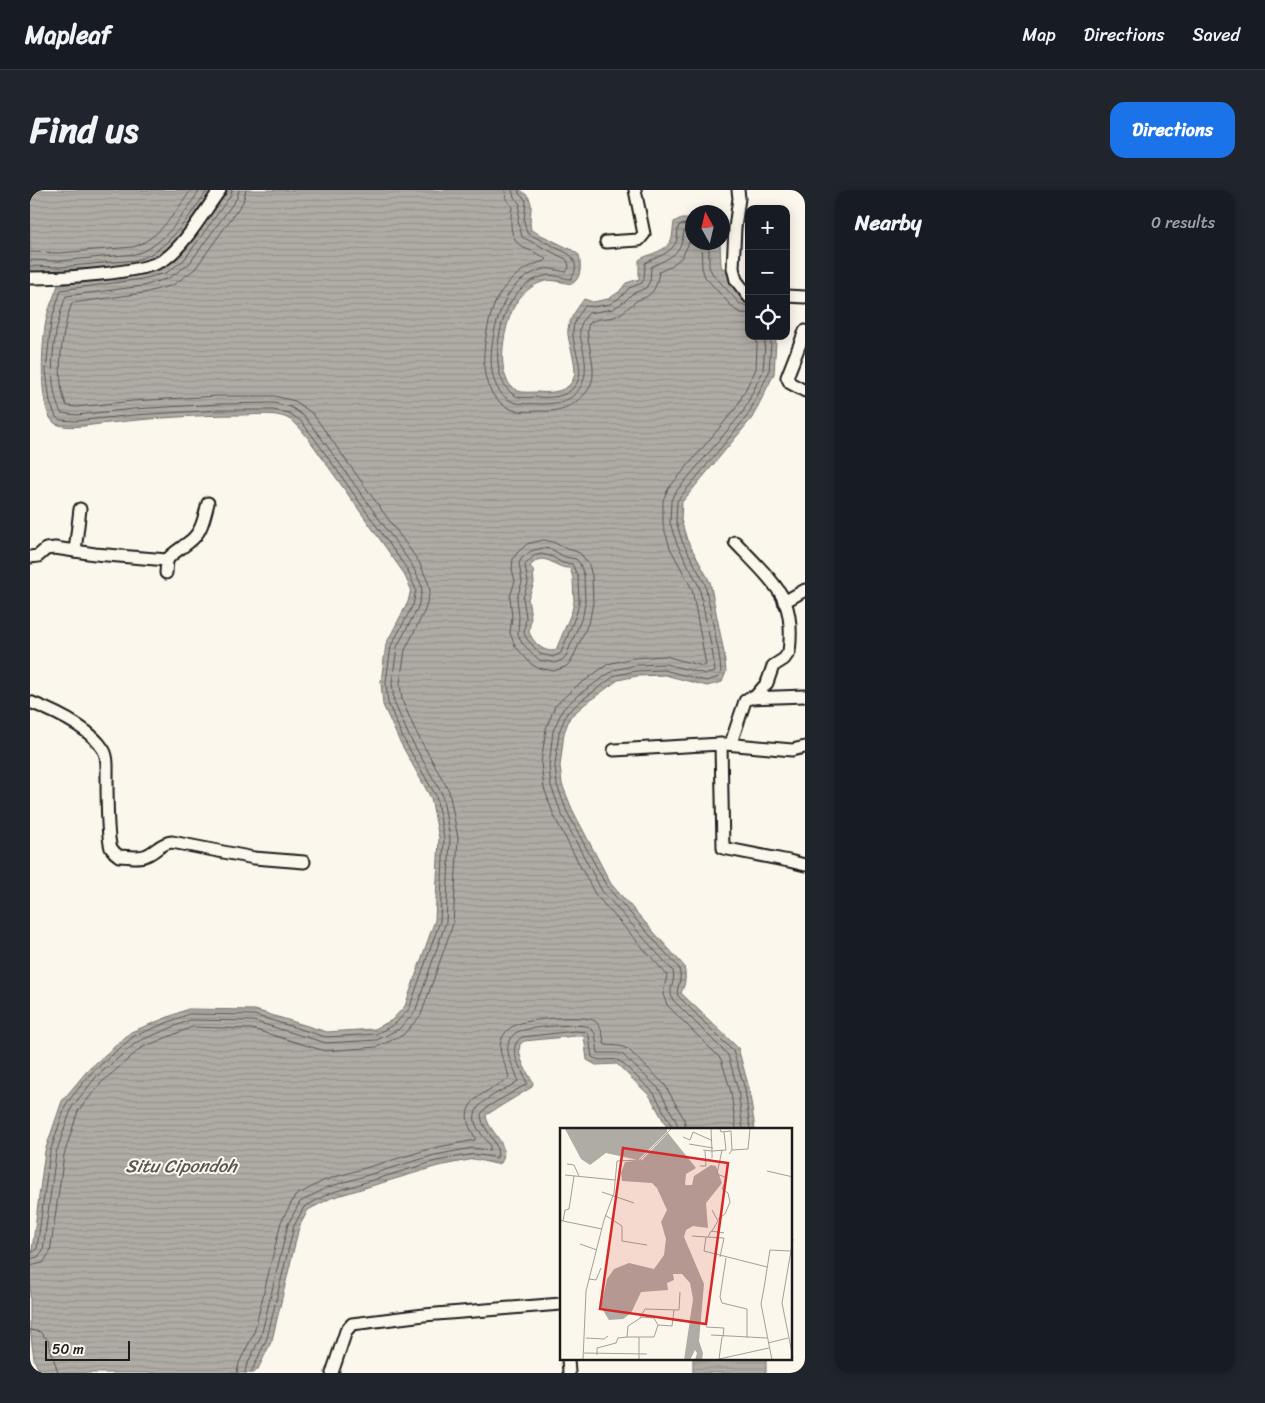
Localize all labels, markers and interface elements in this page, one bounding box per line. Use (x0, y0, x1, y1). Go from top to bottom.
text: Mapleaf (25, 14, 111, 56)
text: Map (1023, 19, 1056, 51)
text: Directions (1084, 19, 1165, 51)
text: Saved (1193, 19, 1240, 51)
text: Find us (30, 99, 138, 161)
button: Directions (1110, 102, 1235, 158)
text: Nearby (855, 204, 921, 242)
north arrow (685, 205, 730, 250)
map controls (745, 205, 790, 340)
button: + (745, 205, 790, 250)
text: 0 results (1151, 208, 1215, 237)
button: − (745, 250, 790, 295)
button: locate (745, 295, 790, 340)
inset map (560, 1128, 792, 1360)
water label: Situ Cipondoh (125, 1150, 238, 1182)
text: 50 m (52, 1337, 84, 1362)
scale bar (45, 1338, 130, 1361)

